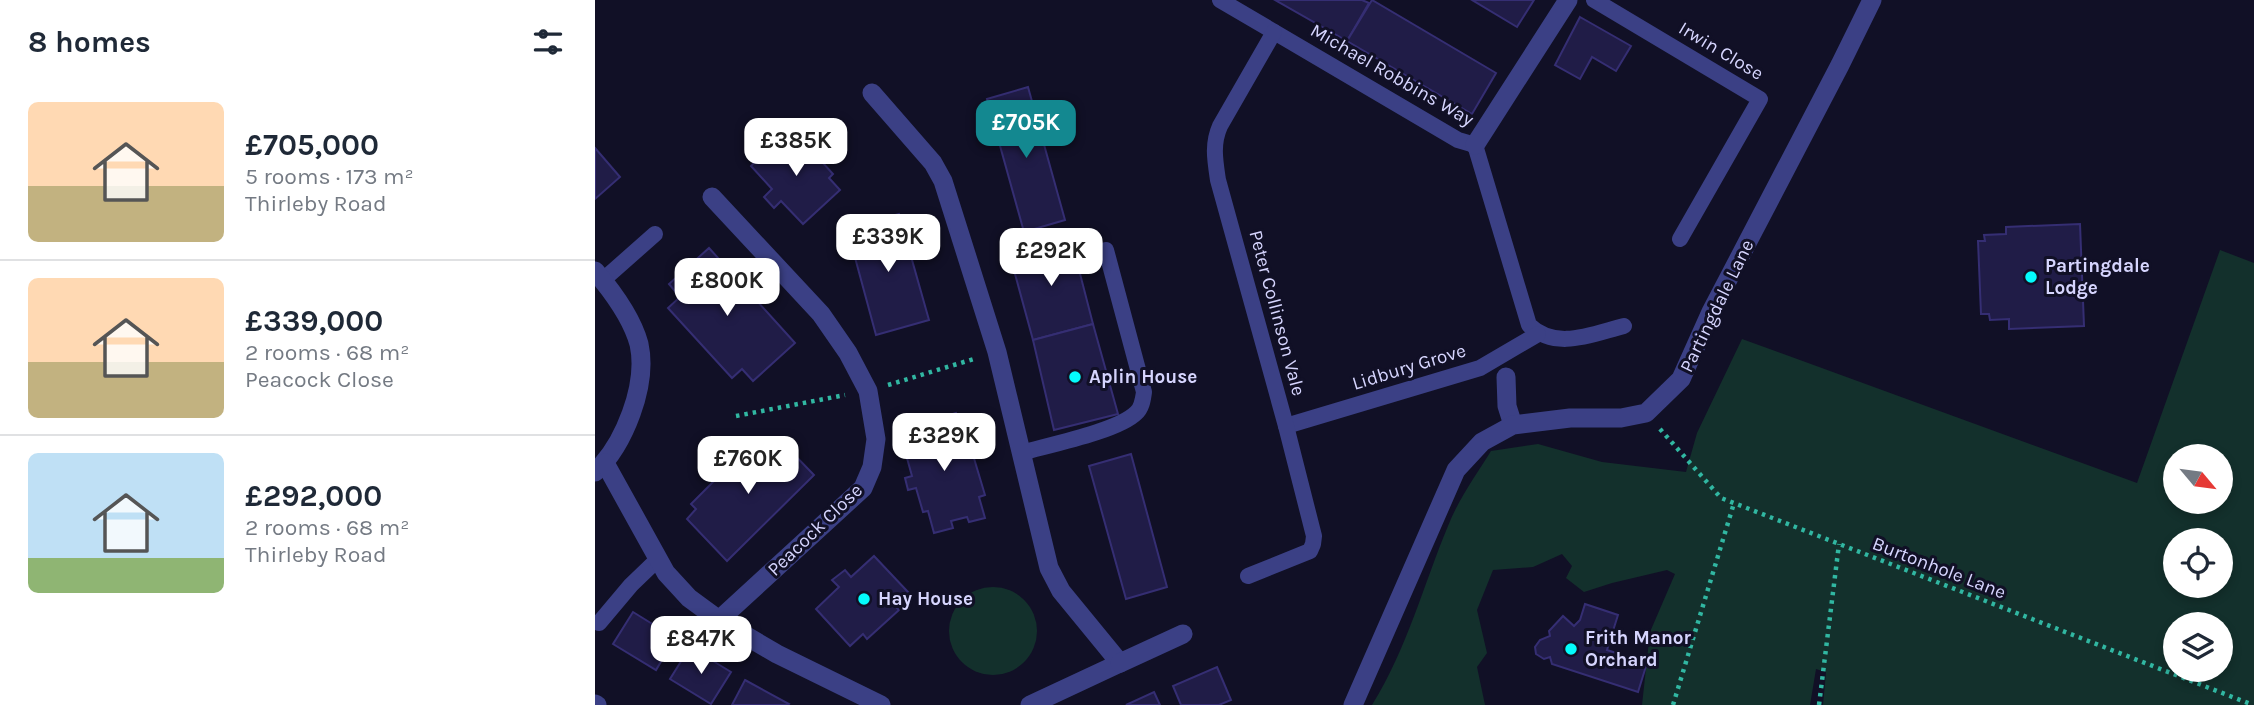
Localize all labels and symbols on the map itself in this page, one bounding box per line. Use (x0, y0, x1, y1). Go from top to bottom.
street label: Irwin Close (1675, 17, 1767, 85)
street label: Michael Robbins Way (1306, 19, 1478, 131)
pin: £705K (977, 100, 1075, 160)
pin: £385K (747, 118, 845, 178)
pin: £339K (839, 215, 937, 274)
street label: Peter Collinson Vale (1244, 228, 1310, 398)
pin: £292K (1002, 229, 1100, 288)
street label: Partingdale Lane (1675, 236, 1759, 376)
place label: Partingdale Lodge (2045, 255, 2150, 299)
pin: £800K (678, 258, 776, 318)
marker: Partingdale Lodge (2023, 269, 2039, 285)
street label: Lidbury Grove (1350, 339, 1468, 395)
place label: Aplin House (1089, 366, 1197, 388)
marker: Aplin House (1067, 369, 1083, 385)
pin: £329K (895, 414, 993, 473)
pin: £760K (699, 436, 797, 496)
north arrow (2163, 444, 2233, 514)
street label: Peacock Close (763, 479, 867, 581)
street label: Burtonhole Lane (1869, 532, 2009, 604)
place label: Hay House (878, 588, 973, 610)
marker: Hay House (856, 591, 872, 607)
pin: £847K (652, 616, 750, 676)
place label: Frith Manor Orchard (1585, 627, 1692, 671)
marker: Frith Manor Orchard (1563, 641, 1579, 657)

